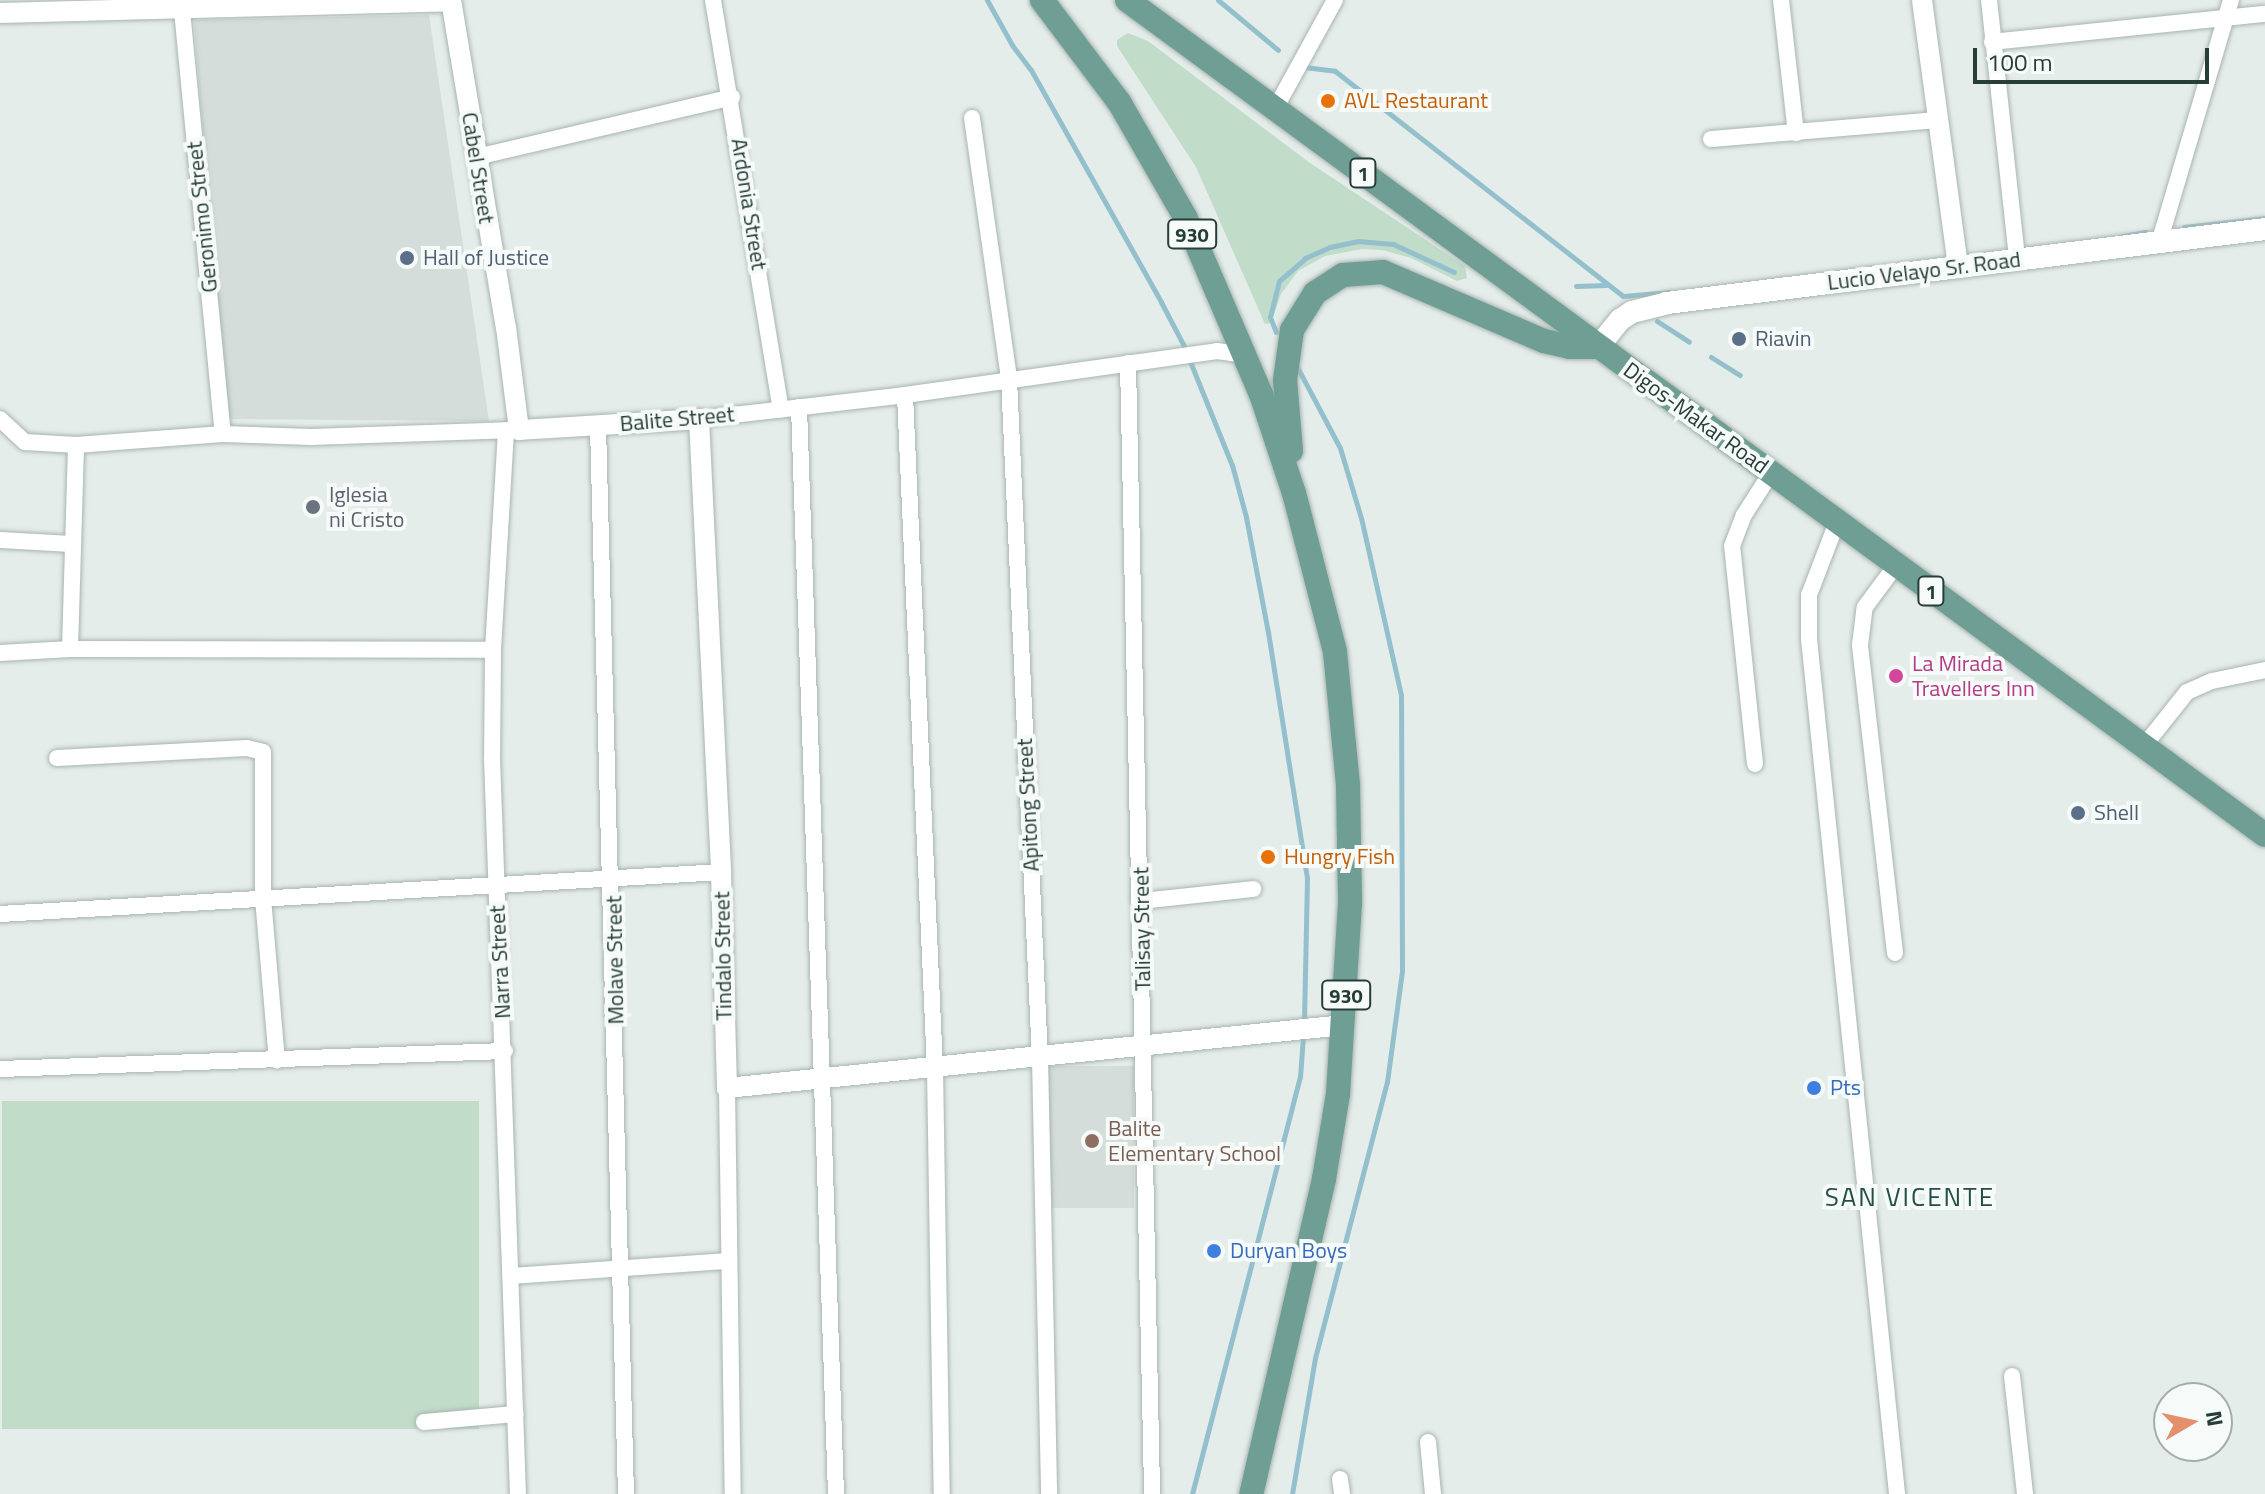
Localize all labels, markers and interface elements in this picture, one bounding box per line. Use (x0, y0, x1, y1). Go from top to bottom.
scale bar (1977, 32, 2213, 82)
text: 100 m (1987, 44, 2053, 80)
place label: AVL Restaurant (1344, 88, 1488, 114)
marker: AVL Restaurant (1319, 92, 1337, 110)
street label: Cabel Street (456, 110, 500, 226)
street label: Ardonia Street (726, 136, 772, 272)
street label: Geronimo Street (181, 140, 223, 294)
road number: 1 (1349, 157, 1377, 189)
road number: 930 (1166, 218, 1218, 250)
place label: Hall of Justice (423, 245, 549, 271)
street label: Lucio Velayo Sr. Road (1826, 246, 2022, 296)
marker: Hall of Justice (398, 249, 416, 267)
place label: Riavin (1755, 326, 1811, 352)
marker: Riavin (1730, 330, 1748, 348)
street label: Digos-Makar Road (1618, 357, 1774, 479)
street label: Balite Street (619, 401, 735, 437)
place label: Iglesia ni Cristo (329, 481, 404, 532)
marker: Iglesia ni Cristo (304, 498, 322, 516)
road number: 1 (1917, 575, 1945, 607)
place label: La Mirada Travellers Inn (1912, 650, 2035, 702)
marker: La Mirada Travellers Inn (1887, 667, 1905, 685)
street label: Apitong Street (1011, 738, 1045, 872)
place label: Shell (2094, 800, 2139, 826)
marker: Shell (2069, 804, 2087, 822)
place label: Hungry Fish (1284, 844, 1395, 870)
marker: Hungry Fish (1259, 848, 1277, 866)
street label: Talisay Street (1128, 867, 1156, 991)
street label: Tindalo Street (709, 891, 737, 1021)
street label: Molave Street (601, 895, 629, 1025)
street label: Narra Street (484, 905, 516, 1019)
road number: 930 (1320, 979, 1372, 1011)
place label: Pts (1830, 1075, 1861, 1101)
marker: Pts (1805, 1079, 1823, 1097)
place label: Balite Elementary School (1108, 1115, 1281, 1166)
marker: Balite Elementary School (1083, 1132, 1101, 1150)
district label: SAN VICENTE (1825, 1181, 1995, 1213)
place label: Duryan Boys (1230, 1238, 1347, 1264)
marker: Duryan Boys (1205, 1242, 1223, 1260)
north arrow (2153, 1382, 2233, 1462)
text: N (2197, 1408, 2233, 1429)

